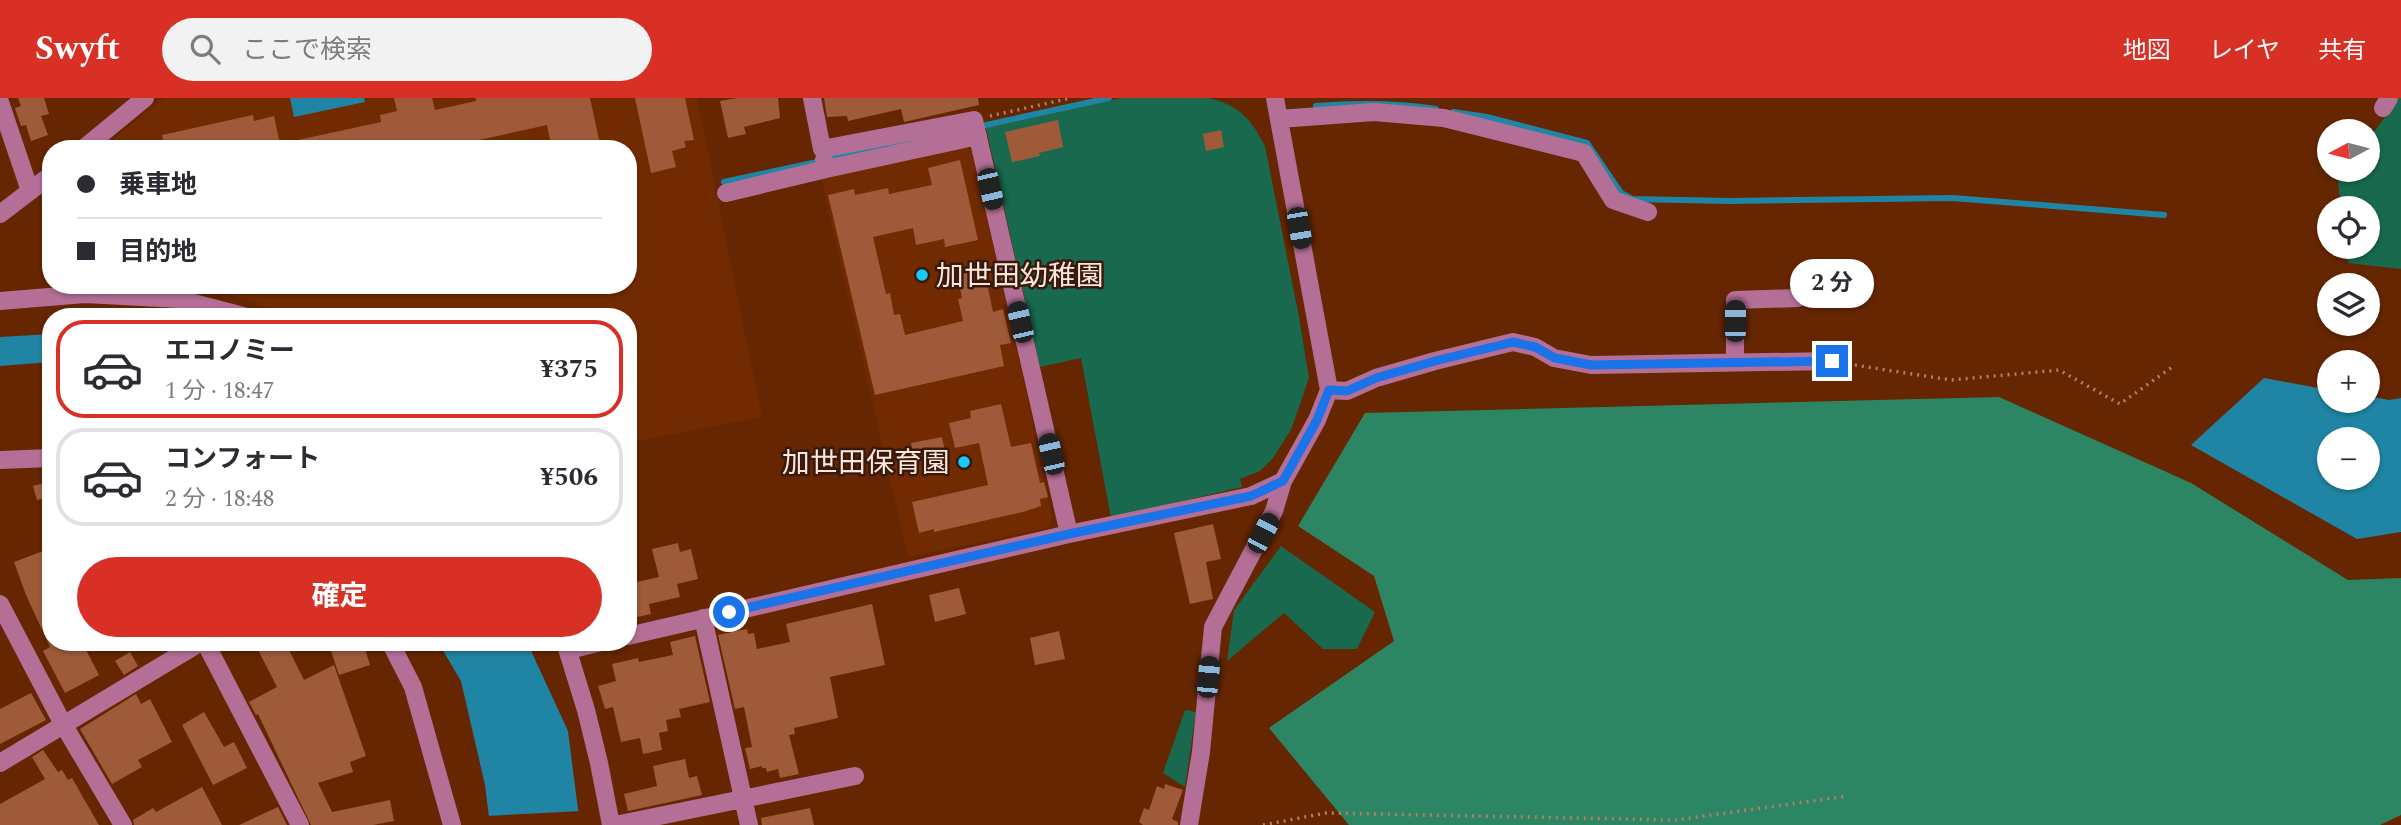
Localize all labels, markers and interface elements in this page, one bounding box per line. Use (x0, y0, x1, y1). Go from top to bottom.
search box (162, 18, 652, 81)
text: Swyft (35, 24, 120, 74)
icon: search (186, 30, 224, 68)
text: ここで検索 (242, 30, 372, 70)
text: 地図 (2123, 33, 2171, 69)
text: レイヤ (2209, 33, 2280, 69)
text: 共有 (2318, 33, 2366, 69)
north arrow (2317, 119, 2380, 182)
map controls (2317, 119, 2380, 490)
text: 乗車地 (119, 165, 197, 205)
car (976, 166, 1005, 212)
button: locate (2317, 196, 2380, 259)
car (1286, 205, 1313, 251)
text: 目的地 (119, 232, 197, 272)
place label: 加世田幼稚園 (936, 255, 1104, 298)
callout: 2 分 (1790, 260, 1874, 308)
text: 2 分 (1811, 266, 1853, 301)
marker: 加世田幼稚園 (914, 267, 930, 283)
button: layers (2317, 273, 2380, 336)
car (1006, 299, 1035, 345)
car (1725, 300, 1746, 342)
text: エコノミー (165, 331, 295, 371)
icon: car (81, 338, 144, 401)
route end (1816, 345, 1848, 377)
text: ¥375 (540, 349, 598, 389)
button: + (2317, 350, 2380, 413)
text: 1 分 · 18:47 (165, 374, 274, 409)
button: − (2317, 427, 2380, 490)
car (1037, 431, 1066, 477)
text: コンフォート (165, 439, 320, 479)
place label: 加世田保育園 (782, 442, 950, 485)
icon: car (81, 446, 144, 509)
marker: 加世田保育園 (956, 454, 972, 470)
text: ¥506 (540, 457, 598, 497)
text: 2 分 · 18:48 (165, 482, 274, 517)
car (1244, 510, 1283, 556)
button: 確定 (77, 557, 602, 637)
route start (713, 596, 745, 628)
car (1196, 655, 1221, 699)

